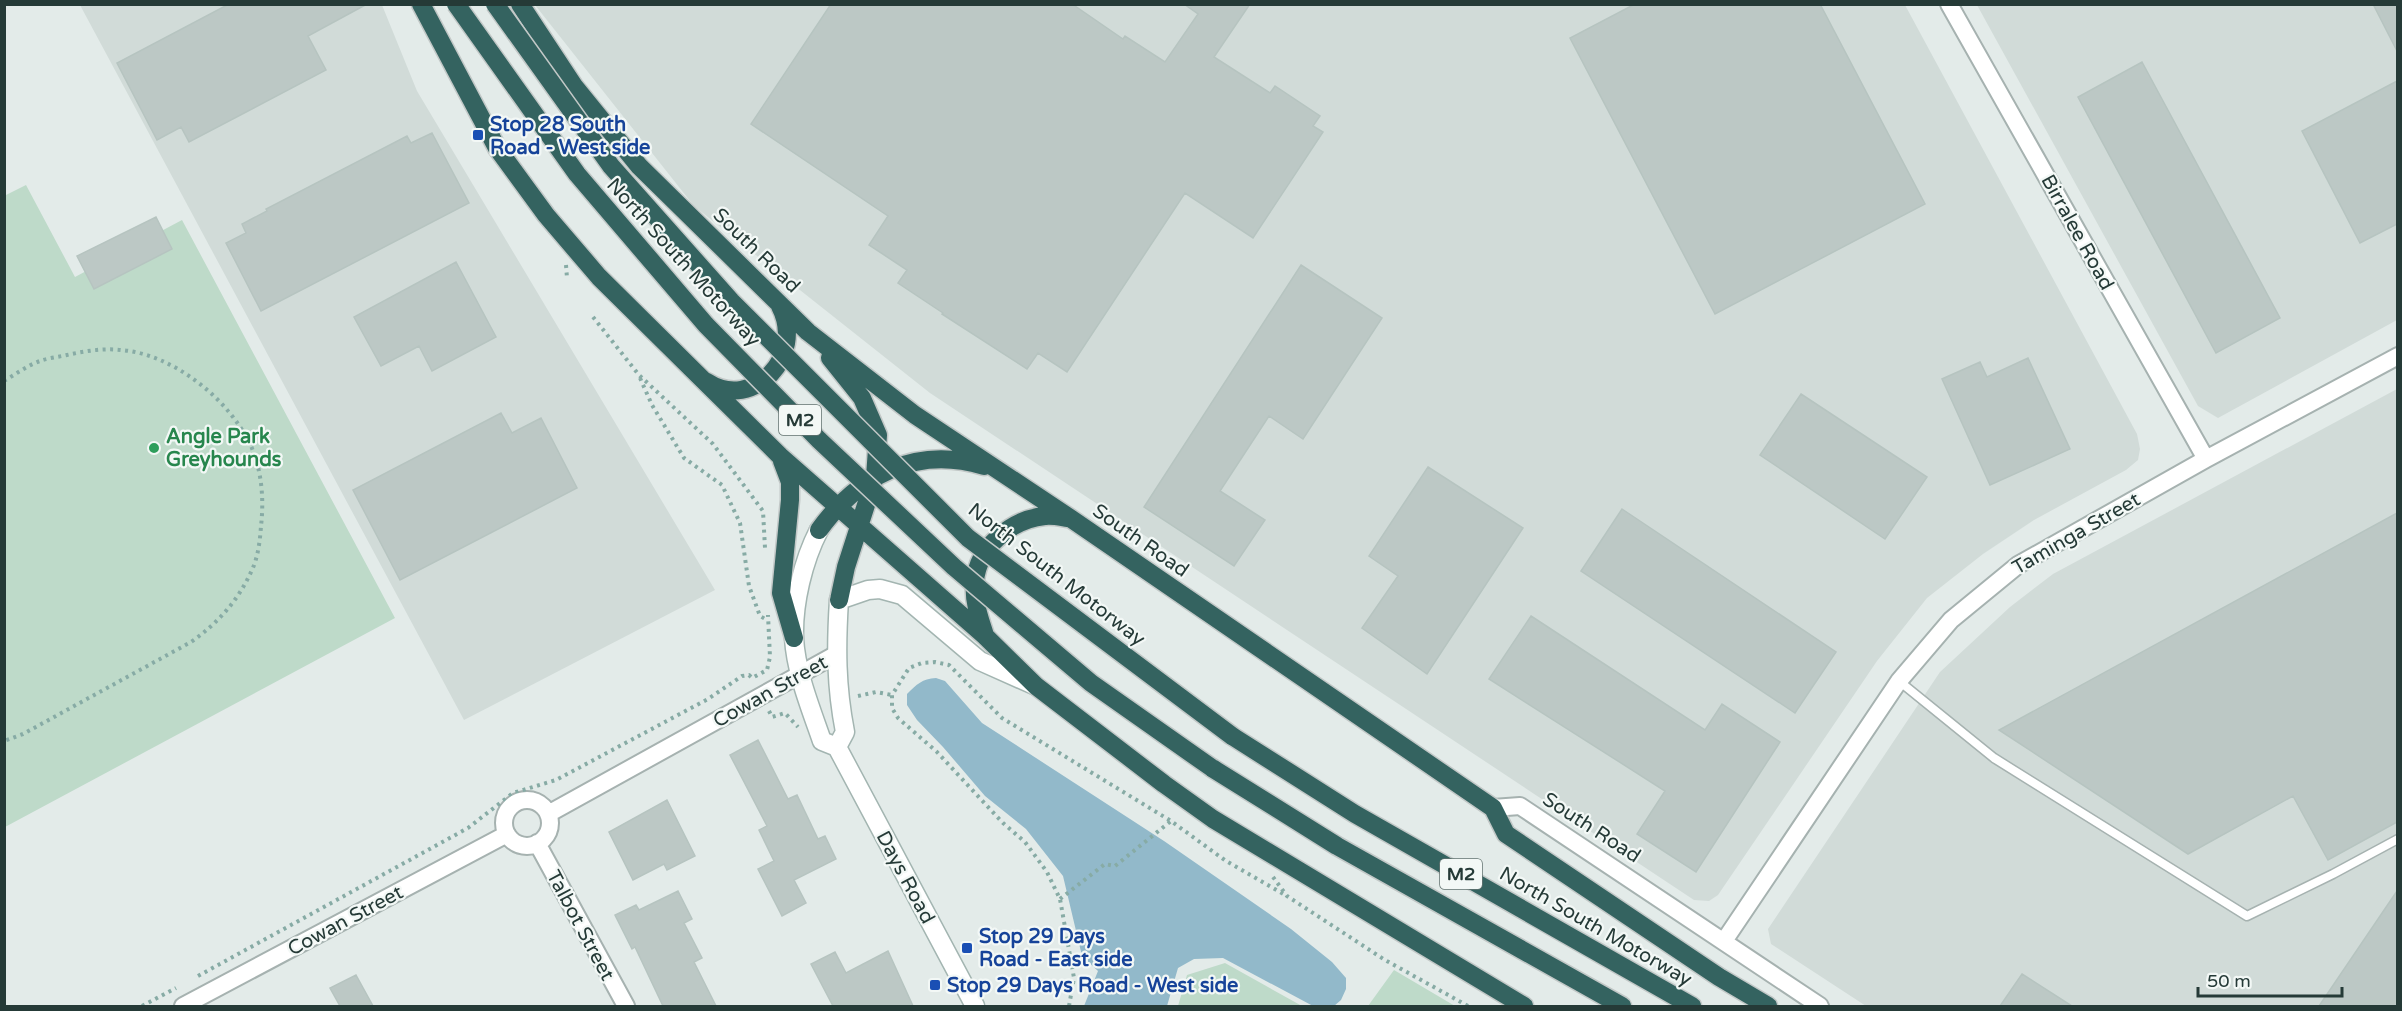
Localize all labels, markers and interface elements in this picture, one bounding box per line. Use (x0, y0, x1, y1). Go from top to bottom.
place label: Stop 28 South Road - West side (490, 113, 650, 160)
marker: Stop 28 South Road - West side (471, 128, 485, 142)
street label: Birralee Road (2036, 171, 2119, 294)
street label: North South Motorway (601, 174, 765, 352)
street label: South Road (708, 203, 805, 298)
road number: M2 (779, 405, 821, 435)
place label: Angle Park Greyhounds (166, 425, 282, 472)
marker: Angle Park Greyhounds (147, 441, 161, 455)
street label: Taminga Street (2008, 487, 2145, 580)
street label: North South Motorway (963, 498, 1150, 652)
street label: South Road (1088, 499, 1193, 583)
street label: Cowan Street (709, 650, 832, 733)
street label: South Road (1538, 787, 1645, 868)
street label: Days Road (871, 827, 940, 928)
road number: M2 (1440, 859, 1482, 889)
street label: North South Motorway (1495, 862, 1696, 992)
street label: Talbot Street (541, 866, 619, 985)
street label: Cowan Street (284, 880, 408, 961)
place label: Stop 29 Days Road - East side (979, 925, 1133, 972)
marker: Stop 29 Days Road - East side (960, 941, 974, 955)
scale bar (2198, 960, 2342, 998)
text: 50 m (2207, 970, 2251, 992)
place label: Stop 29 Days Road - West side (947, 974, 1238, 998)
marker: Stop 29 Days Road - West side (928, 978, 942, 992)

